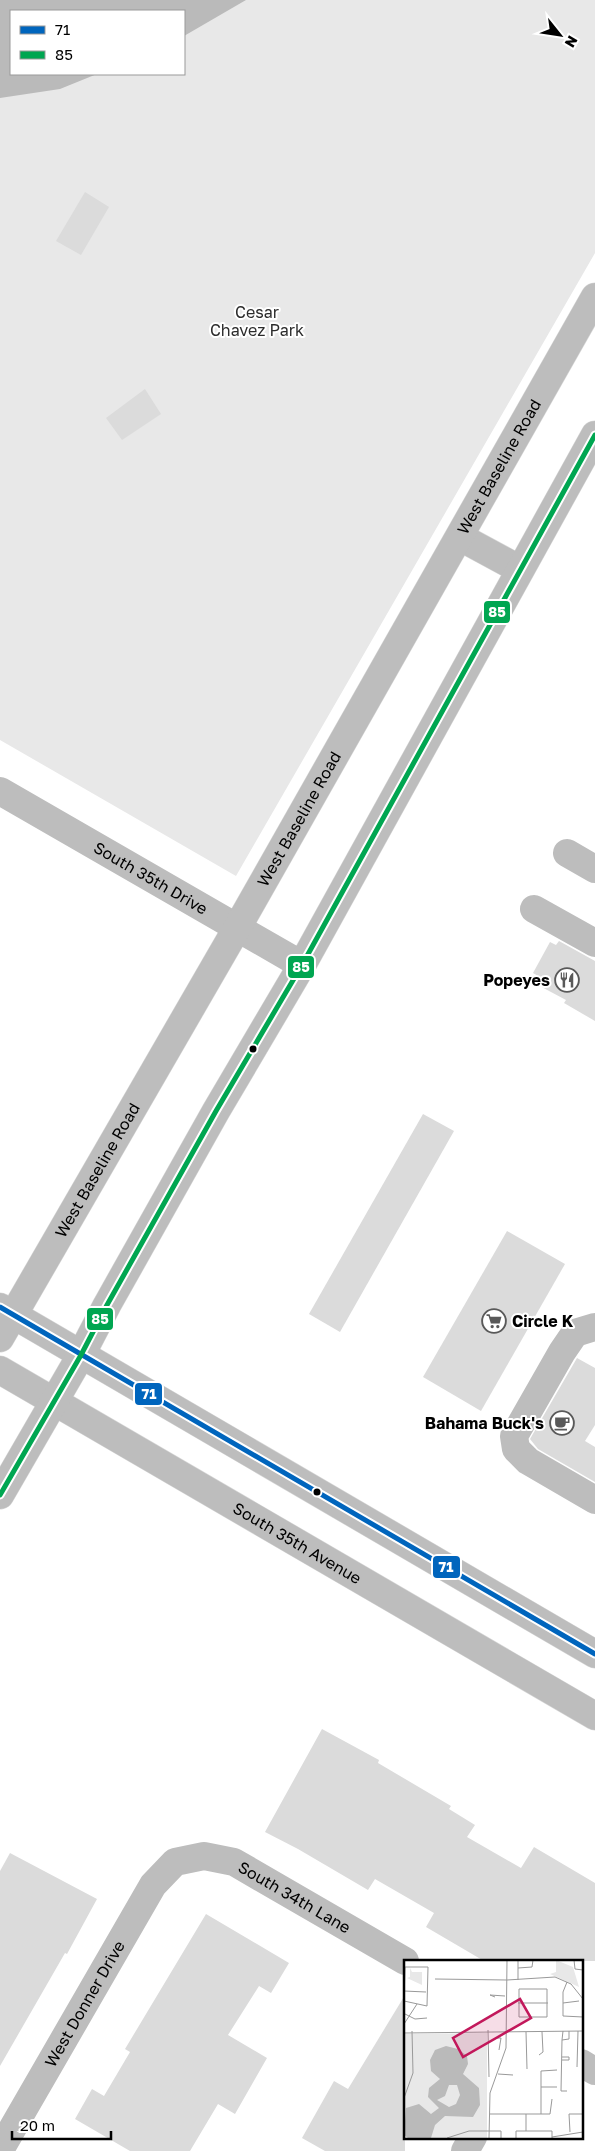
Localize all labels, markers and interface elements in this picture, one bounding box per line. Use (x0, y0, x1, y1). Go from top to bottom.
legend (10, 10, 185, 75)
north arrow (535, 10, 585, 60)
text: 71 (55, 20, 70, 38)
text: N (562, 33, 582, 51)
text: 85 (55, 45, 73, 63)
park label: Cesar Chavez Park (210, 302, 304, 340)
street label: West Baseline Road (452, 395, 545, 538)
line badge: 85 (483, 600, 511, 624)
text: 85 (488, 603, 506, 620)
street label: West Baseline Road (253, 748, 345, 890)
street label: South 35th Drive (90, 837, 211, 919)
line badge: 85 (287, 955, 315, 979)
text: 85 (292, 958, 310, 975)
restaurant icon: Popeyes (554, 967, 580, 993)
place label: Popeyes (483, 970, 550, 990)
unlabelled marker (248, 1044, 258, 1054)
street label: West Baseline Road (50, 1099, 144, 1241)
line badge: 85 (86, 1307, 114, 1331)
supermarket icon: Circle K (481, 1308, 507, 1334)
text: 85 (91, 1310, 109, 1327)
place label: Circle K (512, 1311, 574, 1331)
line badge: 71 (134, 1382, 163, 1406)
text: 71 (142, 1385, 156, 1402)
cafe icon: Bahama Buck's (549, 1410, 575, 1436)
place label: Bahama Buck's (425, 1413, 544, 1433)
unlabelled marker (312, 1487, 322, 1497)
street label: South 35th Avenue (230, 1498, 365, 1588)
line badge: 71 (432, 1555, 461, 1579)
text: 71 (439, 1558, 453, 1575)
street label: South 34th Lane (235, 1857, 354, 1937)
street label: West Donner Drive (40, 1937, 129, 2070)
inset map (404, 1960, 582, 2138)
scale bar (12, 2108, 111, 2140)
text: 20 m (20, 2116, 55, 2134)

